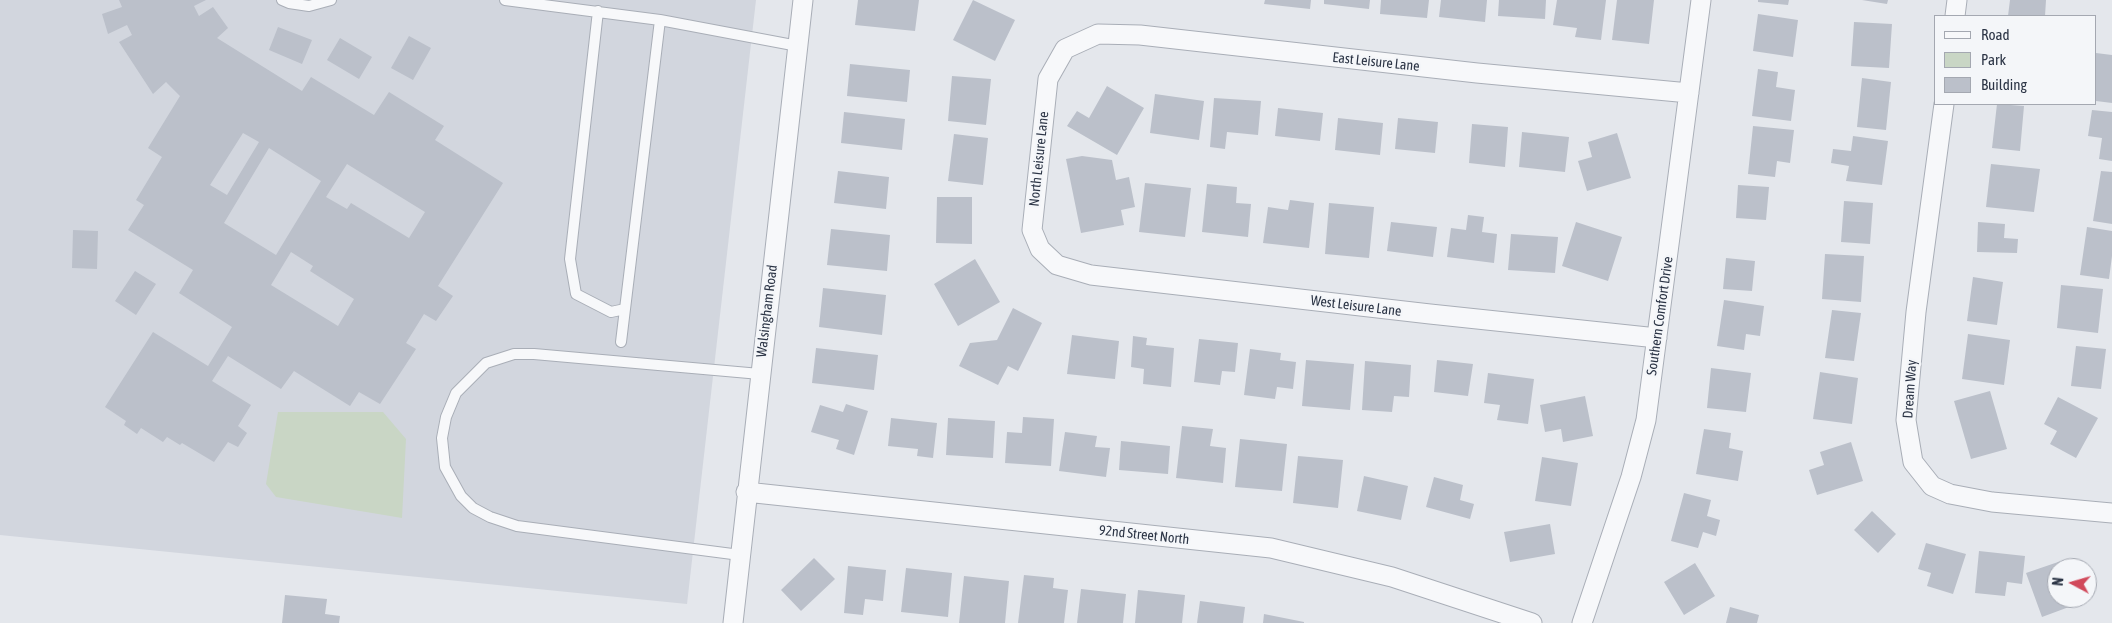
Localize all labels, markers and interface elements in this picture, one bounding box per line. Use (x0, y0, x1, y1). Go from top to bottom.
legend (1934, 15, 2097, 105)
text: Road (1981, 26, 2010, 43)
street label: East Leisure Lane (1332, 49, 1420, 75)
text: Park (1981, 51, 2006, 68)
text: Building (1981, 76, 2027, 93)
street label: North Leisure Lane (1026, 111, 1052, 207)
street label: Southern Comfort Drive (1643, 256, 1677, 376)
street label: Walsingham Road (753, 264, 781, 358)
street label: West Leisure Lane (1310, 292, 1402, 320)
street label: Dream Way (1900, 359, 1920, 419)
street label: 92nd Street North (1098, 522, 1190, 548)
north arrow (2047, 558, 2097, 608)
text: N (2050, 577, 2066, 586)

